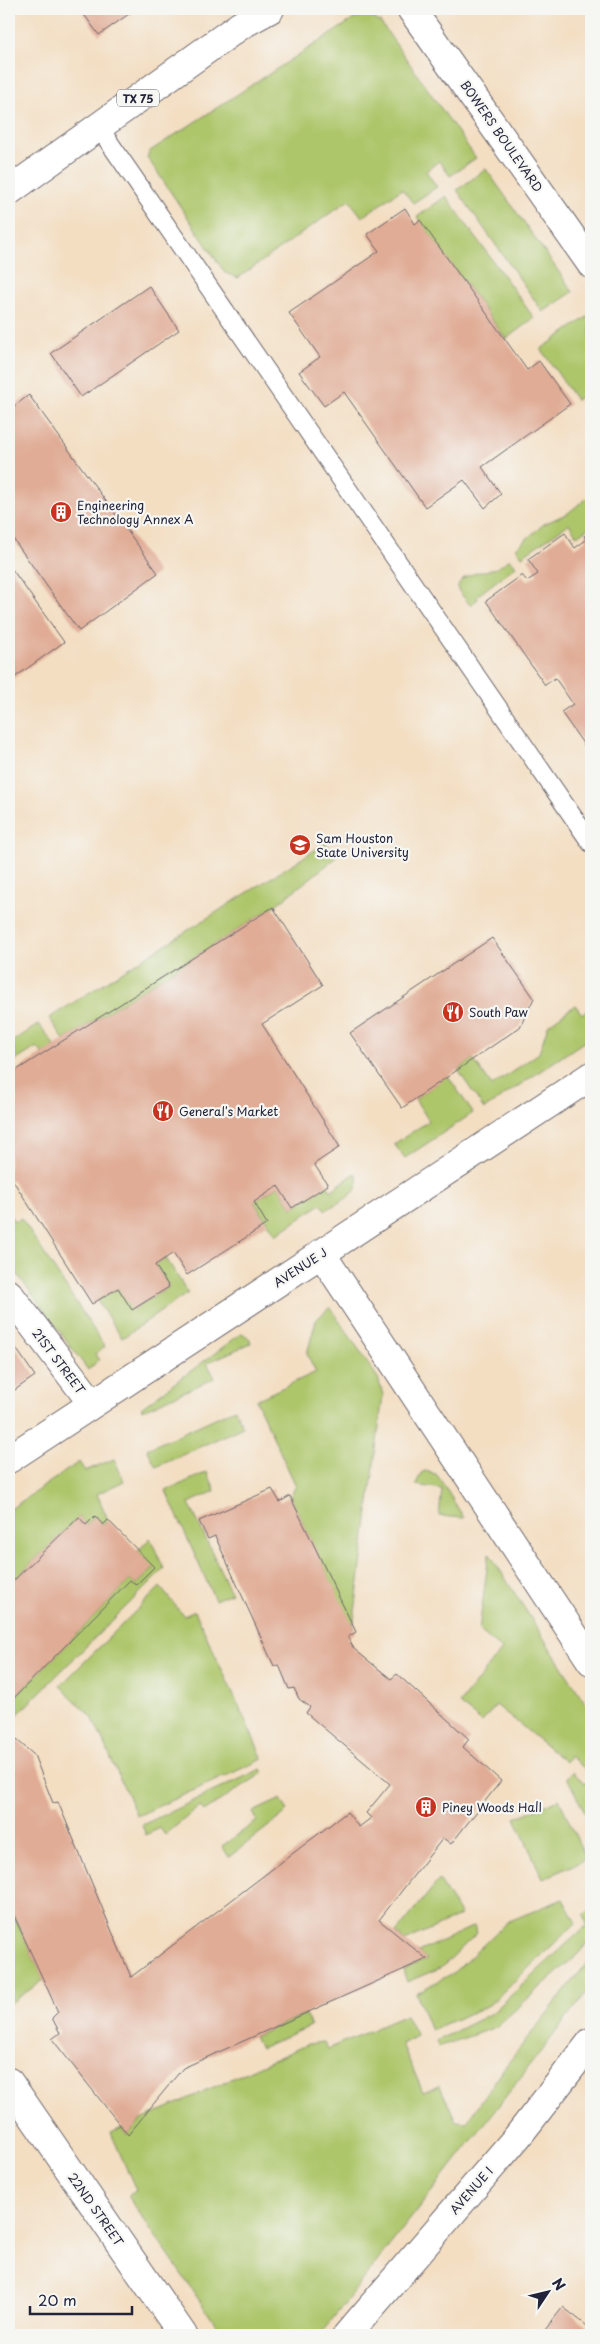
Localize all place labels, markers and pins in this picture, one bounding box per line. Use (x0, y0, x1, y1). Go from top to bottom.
place label: Engineering Technology Annex A (77, 496, 193, 528)
building icon: Engineering Technology Annex A (49, 500, 73, 524)
place label: Sam Houston State University (316, 829, 409, 861)
school or university icon: Sam Houston State University (288, 833, 312, 857)
restaurant icon: South Paw (441, 1000, 465, 1024)
place label: South Paw (469, 1003, 529, 1021)
restaurant icon: General's Market (151, 1099, 175, 1123)
place label: General's Market (179, 1102, 278, 1120)
building icon: Piney Woods Hall (414, 1795, 438, 1819)
place label: Piney Woods Hall (442, 1798, 542, 1816)

